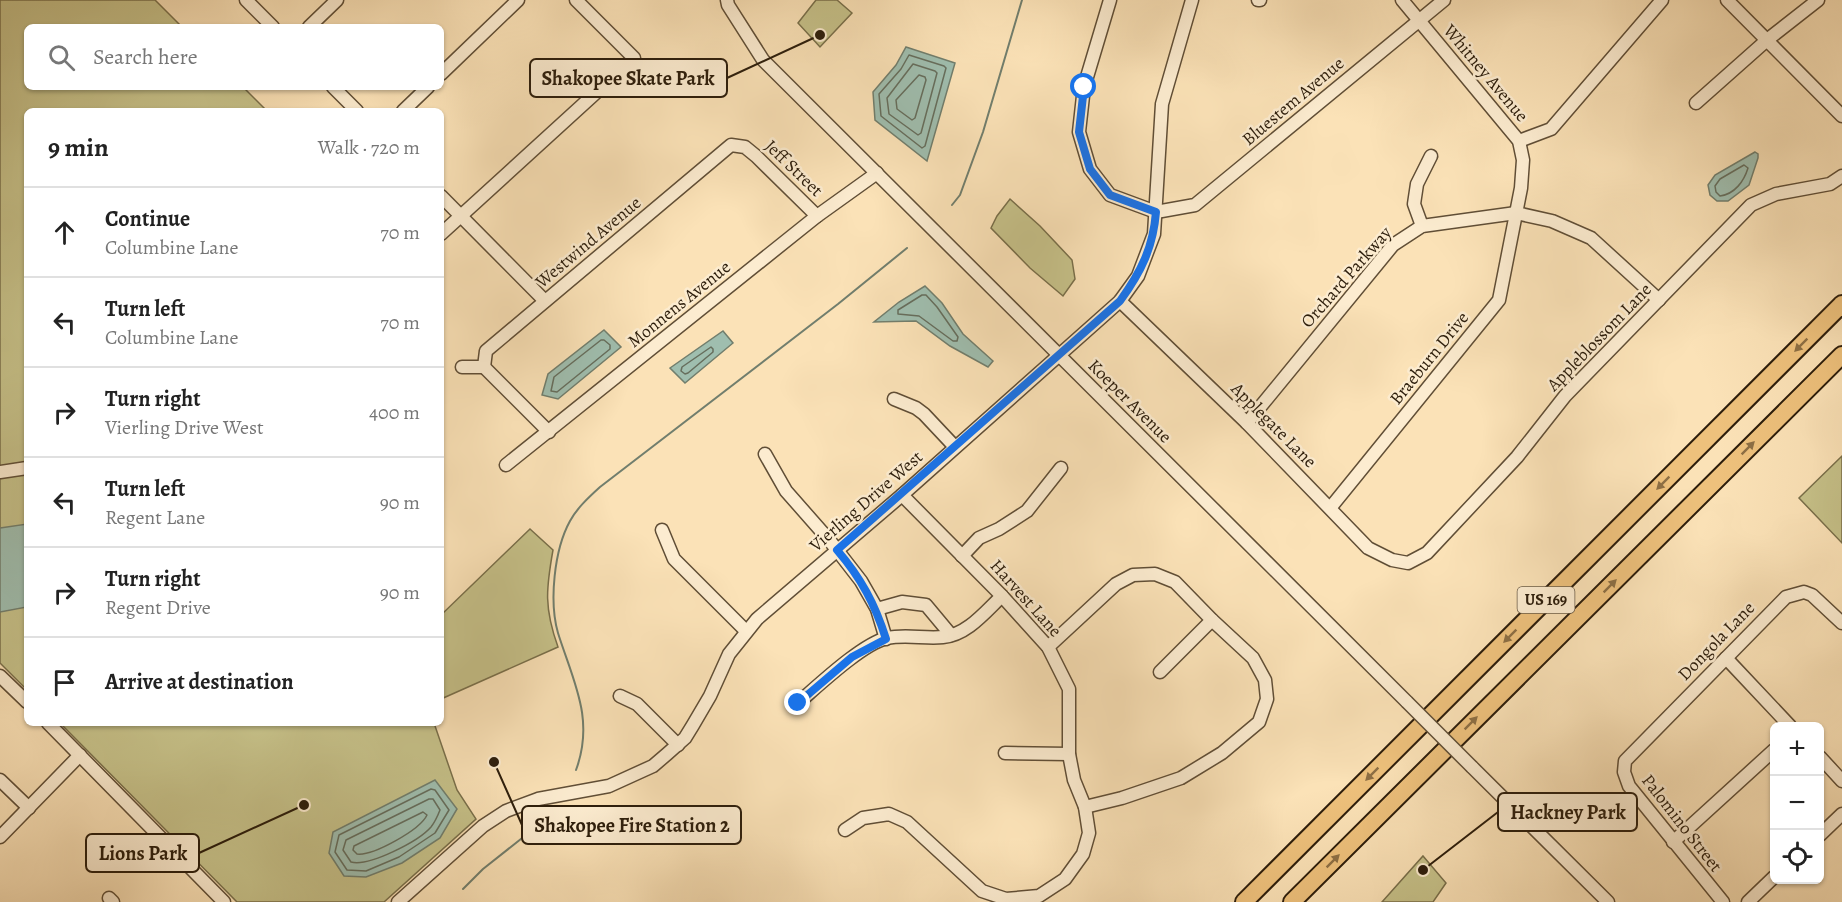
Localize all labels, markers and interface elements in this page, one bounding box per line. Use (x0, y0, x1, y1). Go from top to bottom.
street label: Whitney Avenue (1437, 18, 1534, 127)
search box (24, 24, 444, 90)
icon: search (45, 41, 78, 74)
text: Search here (93, 42, 198, 72)
street label: Bluestem Avenue (1237, 51, 1349, 151)
callout: Shakopee Skate Park (530, 59, 727, 97)
text: Shakopee Skate Park (541, 65, 715, 92)
route start (1070, 73, 1096, 99)
text: 9 min (48, 130, 109, 165)
text: Walk · 720 m (318, 134, 420, 161)
street label: Jeff Street (760, 134, 828, 202)
street label: Westwind Avenue (529, 191, 646, 294)
text: Continue (105, 204, 190, 234)
icon: ahead (48, 216, 81, 249)
text: 70 m (380, 219, 420, 246)
street label: Orchard Parkway (1295, 220, 1397, 333)
text: Columbine Lane (105, 234, 238, 261)
street label: Monnens Avenue (623, 255, 735, 353)
street label: Appleblossom Lane (1541, 278, 1657, 397)
text: Turn left (105, 294, 185, 324)
icon: left (48, 306, 81, 339)
street label: Braeburn Drive (1384, 306, 1474, 410)
text: 70 m (380, 309, 420, 336)
text: Columbine Lane (105, 324, 238, 351)
one-way arrow (1794, 338, 1808, 352)
street label: Koeper Avenue (1083, 354, 1177, 448)
street label: Applegate Lane (1225, 376, 1322, 473)
text: Turn right (105, 384, 201, 414)
icon: right (48, 396, 81, 429)
text: 400 m (369, 399, 420, 426)
text: Vierling Drive West (105, 414, 264, 441)
one-way arrow (1741, 441, 1755, 456)
street label: Vierling Drive West (803, 445, 928, 558)
text: Turn left (105, 474, 185, 504)
one-way arrow (1656, 476, 1670, 490)
icon: left (48, 486, 81, 519)
text: 90 m (380, 489, 420, 516)
text: Regent Lane (105, 504, 205, 531)
street label: Harvest Lane (985, 554, 1067, 642)
text: Turn right (105, 564, 201, 594)
icon: right (48, 576, 81, 609)
text: 90 m (380, 579, 420, 606)
one-way arrow (1602, 579, 1616, 593)
road number: US 169 (1518, 587, 1574, 613)
text: Regent Drive (105, 594, 211, 621)
street label: Dongola Lane (1672, 596, 1760, 686)
one-way arrow (1504, 629, 1518, 643)
icon: arrive (48, 666, 81, 699)
text: Arrive at destination (105, 667, 294, 697)
route end (784, 689, 810, 715)
one-way arrow (1464, 717, 1478, 731)
map controls (1770, 722, 1824, 884)
button: + (1770, 722, 1824, 776)
one-way arrow (1365, 767, 1380, 781)
street label: Palomino Street (1636, 769, 1728, 877)
button: − (1770, 776, 1824, 830)
callout: Hackney Park (1498, 793, 1637, 831)
text: Hackney Park (1510, 799, 1626, 826)
callout: Shakopee Fire Station 2 (522, 806, 741, 844)
text: Shakopee Fire Station 2 (534, 812, 730, 839)
button: locate (1770, 830, 1824, 884)
callout: Lions Park (86, 834, 199, 872)
text: Lions Park (99, 840, 188, 867)
one-way arrow (1326, 853, 1340, 868)

